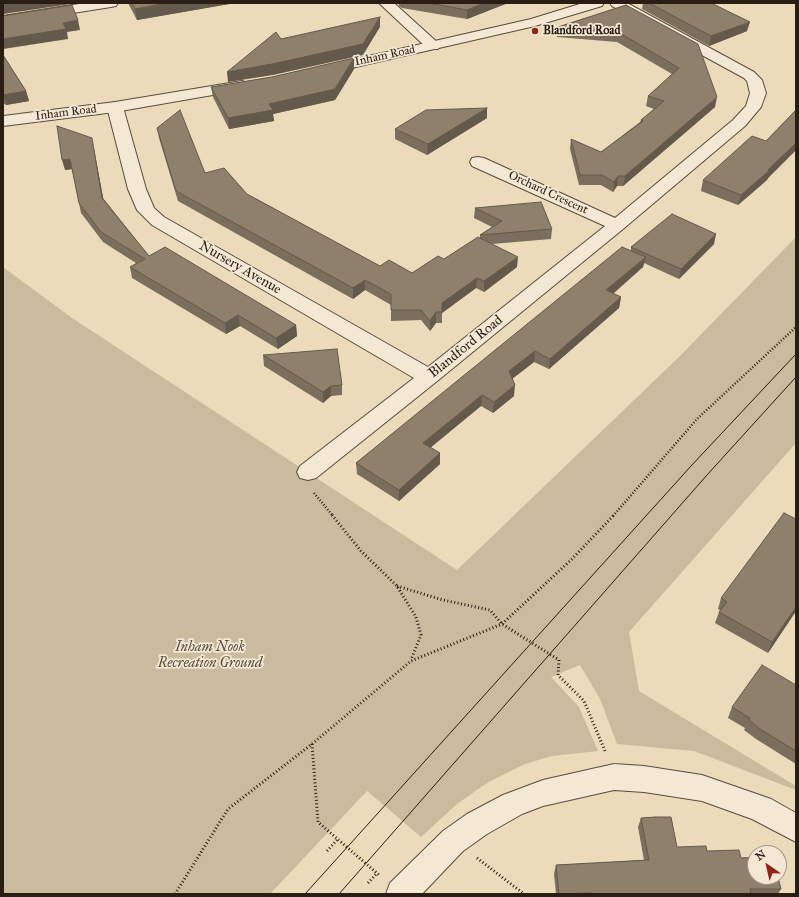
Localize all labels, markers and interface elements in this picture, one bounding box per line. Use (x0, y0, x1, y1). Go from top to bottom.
place label: Blandford Road (543, 24, 620, 38)
marker: Blandford Road (530, 26, 540, 36)
street label: Inham Road (353, 43, 417, 69)
street label: Inham Road (35, 102, 97, 124)
street label: Orchard Crescent (506, 168, 590, 218)
street label: Nursery Avenue (196, 238, 284, 298)
street label: Blandford Road (426, 312, 506, 382)
park label: Inham Nook Recreation Ground (158, 640, 262, 672)
north arrow (747, 845, 787, 885)
text: N (753, 847, 768, 863)

